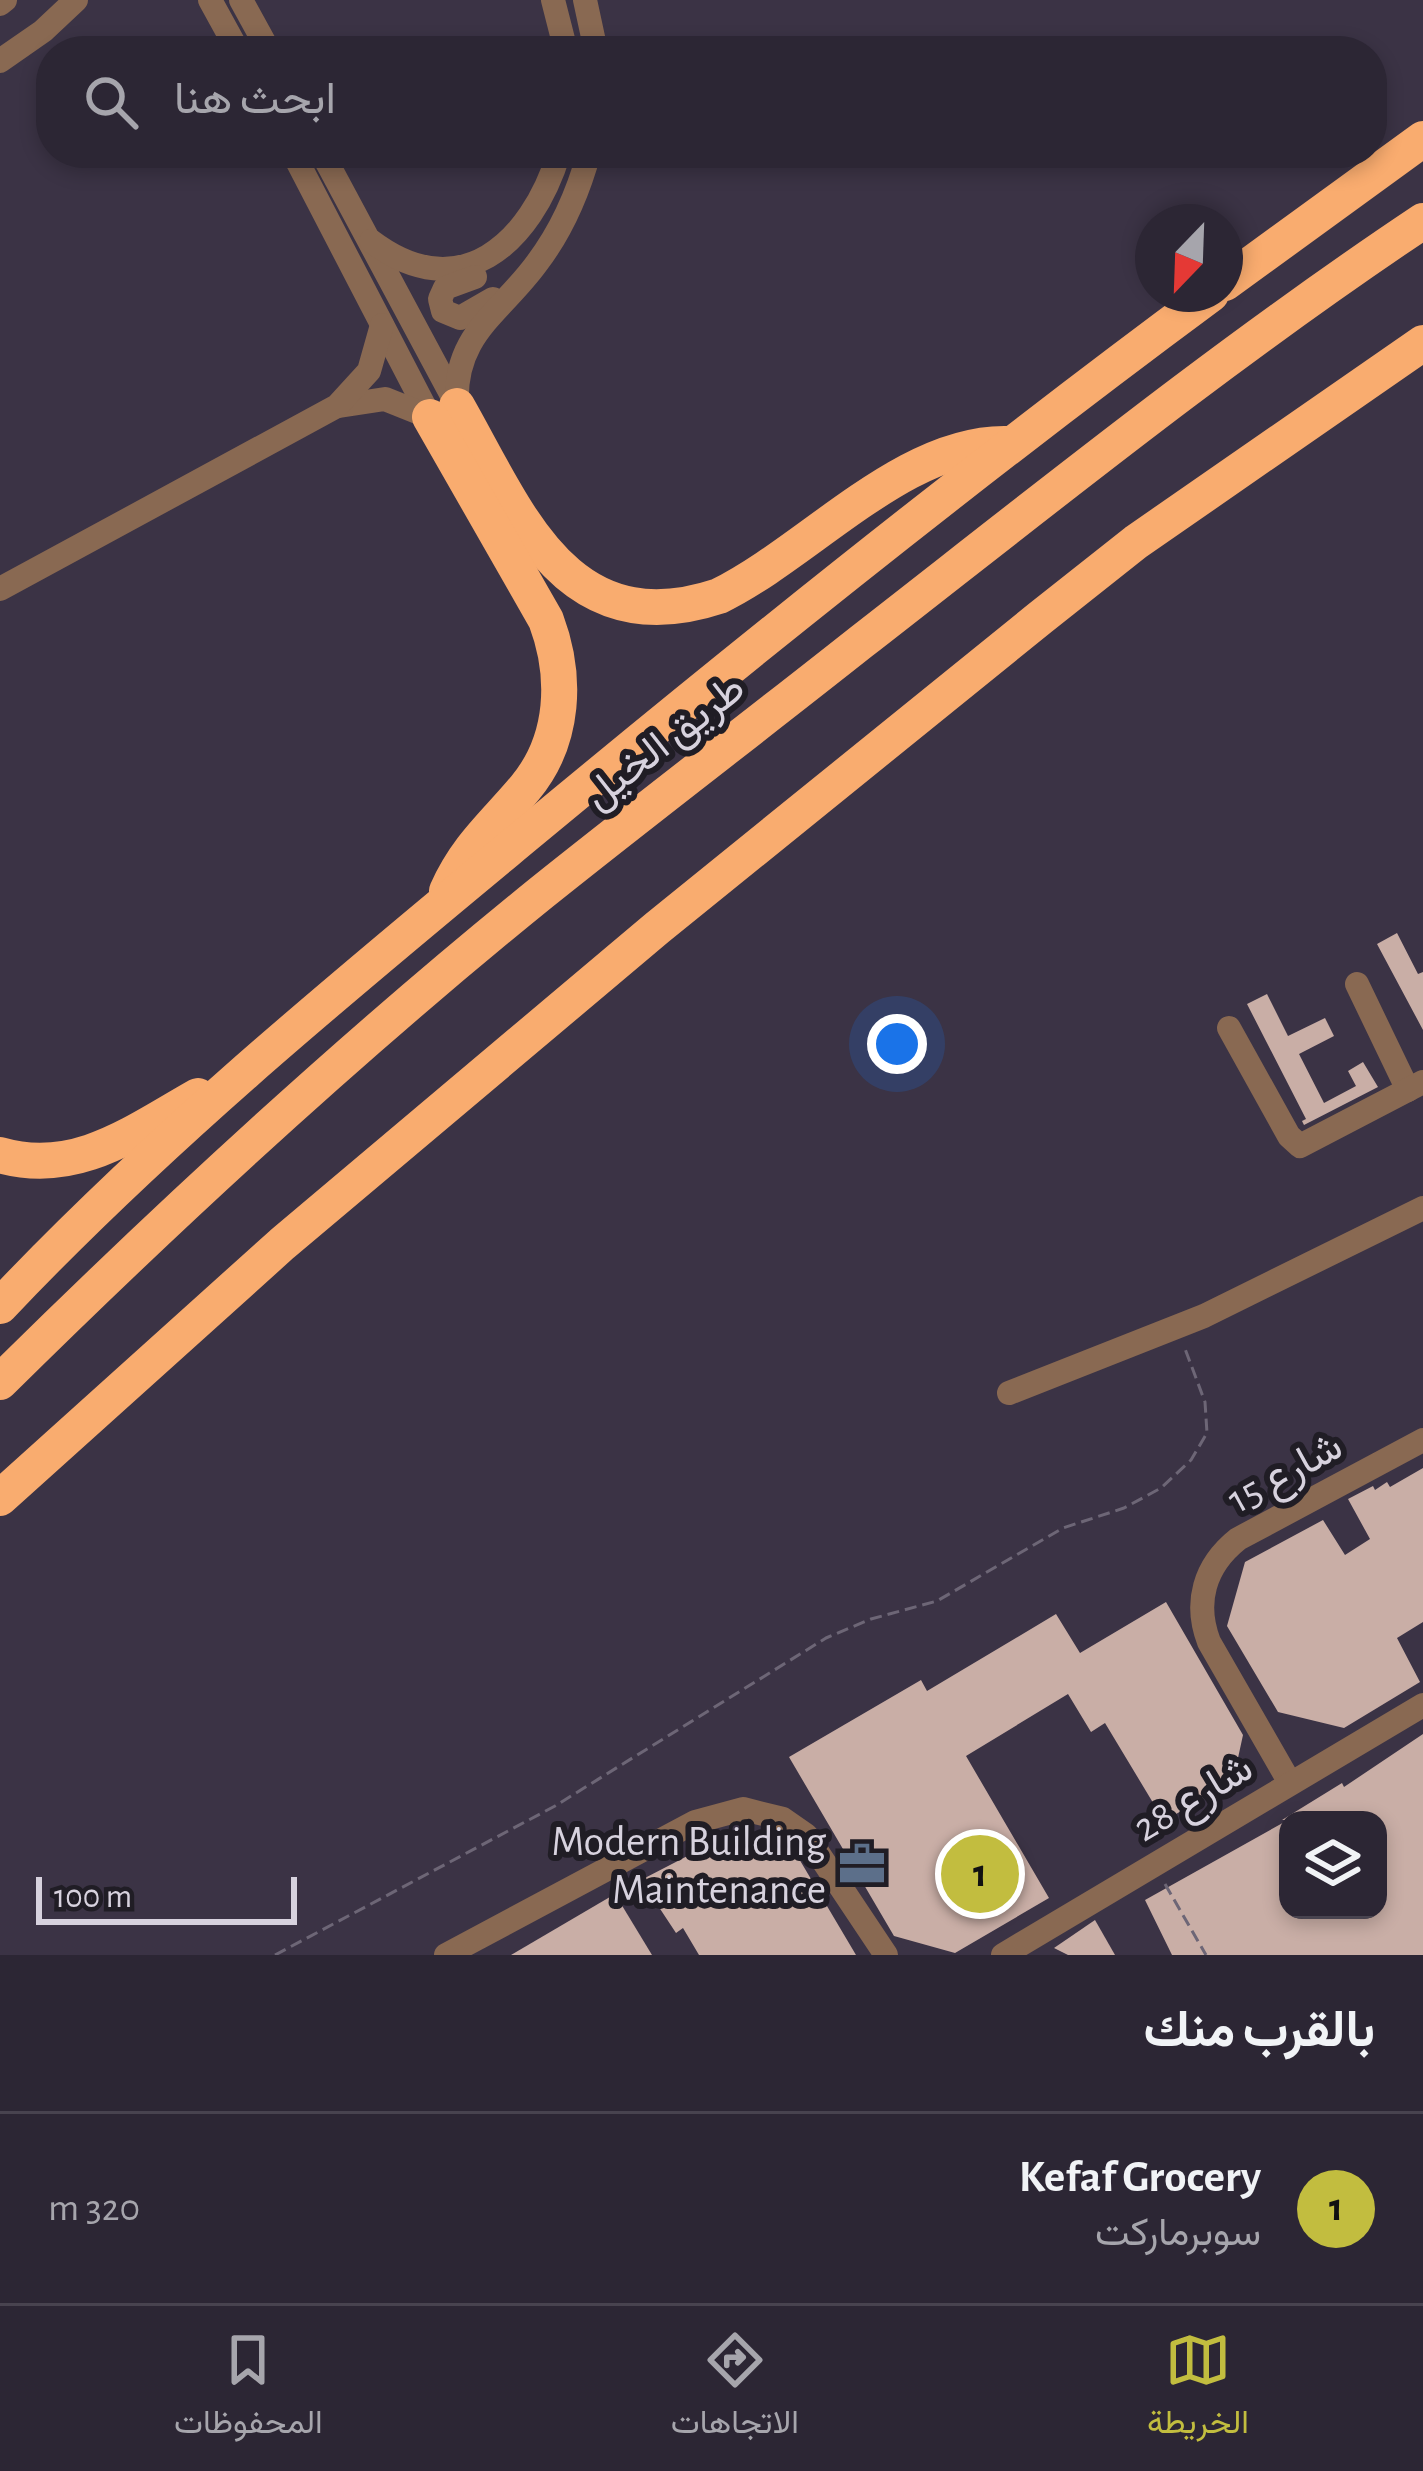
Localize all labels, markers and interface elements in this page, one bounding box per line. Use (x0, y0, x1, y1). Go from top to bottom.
search box (36, 36, 1387, 168)
icon: search (78, 69, 144, 135)
text: ابحث هنا (174, 77, 336, 122)
north arrow (1135, 204, 1243, 312)
street label: طريق الخيل (576, 666, 755, 820)
your location (867, 1014, 927, 1074)
street label: شارع 15 (1221, 1424, 1352, 1526)
street label: شارع 28 (1126, 1746, 1263, 1854)
map controls (1279, 1811, 1387, 1919)
button: layers (1279, 1811, 1387, 1919)
place label: Modern Building Maintenance (551, 1821, 827, 1911)
pin: 1 (941, 1829, 1019, 1919)
office icon: Modern Building Maintenance (837, 1839, 887, 1889)
scale bar (36, 1871, 297, 1924)
text: 100 m (54, 1881, 132, 1914)
text: بالقرب منك (1143, 2005, 1375, 2056)
text: Kefaf Grocery (1019, 2155, 1261, 2200)
text: 320 m (48, 2189, 140, 2228)
text: 1 (1329, 2189, 1343, 2228)
text: سوبرماركت (1095, 2214, 1261, 2253)
tab: المحفوظات (174, 2327, 323, 2451)
tab: الاتجاهات (671, 2327, 799, 2451)
tab: الخريطة (1147, 2327, 1249, 2451)

